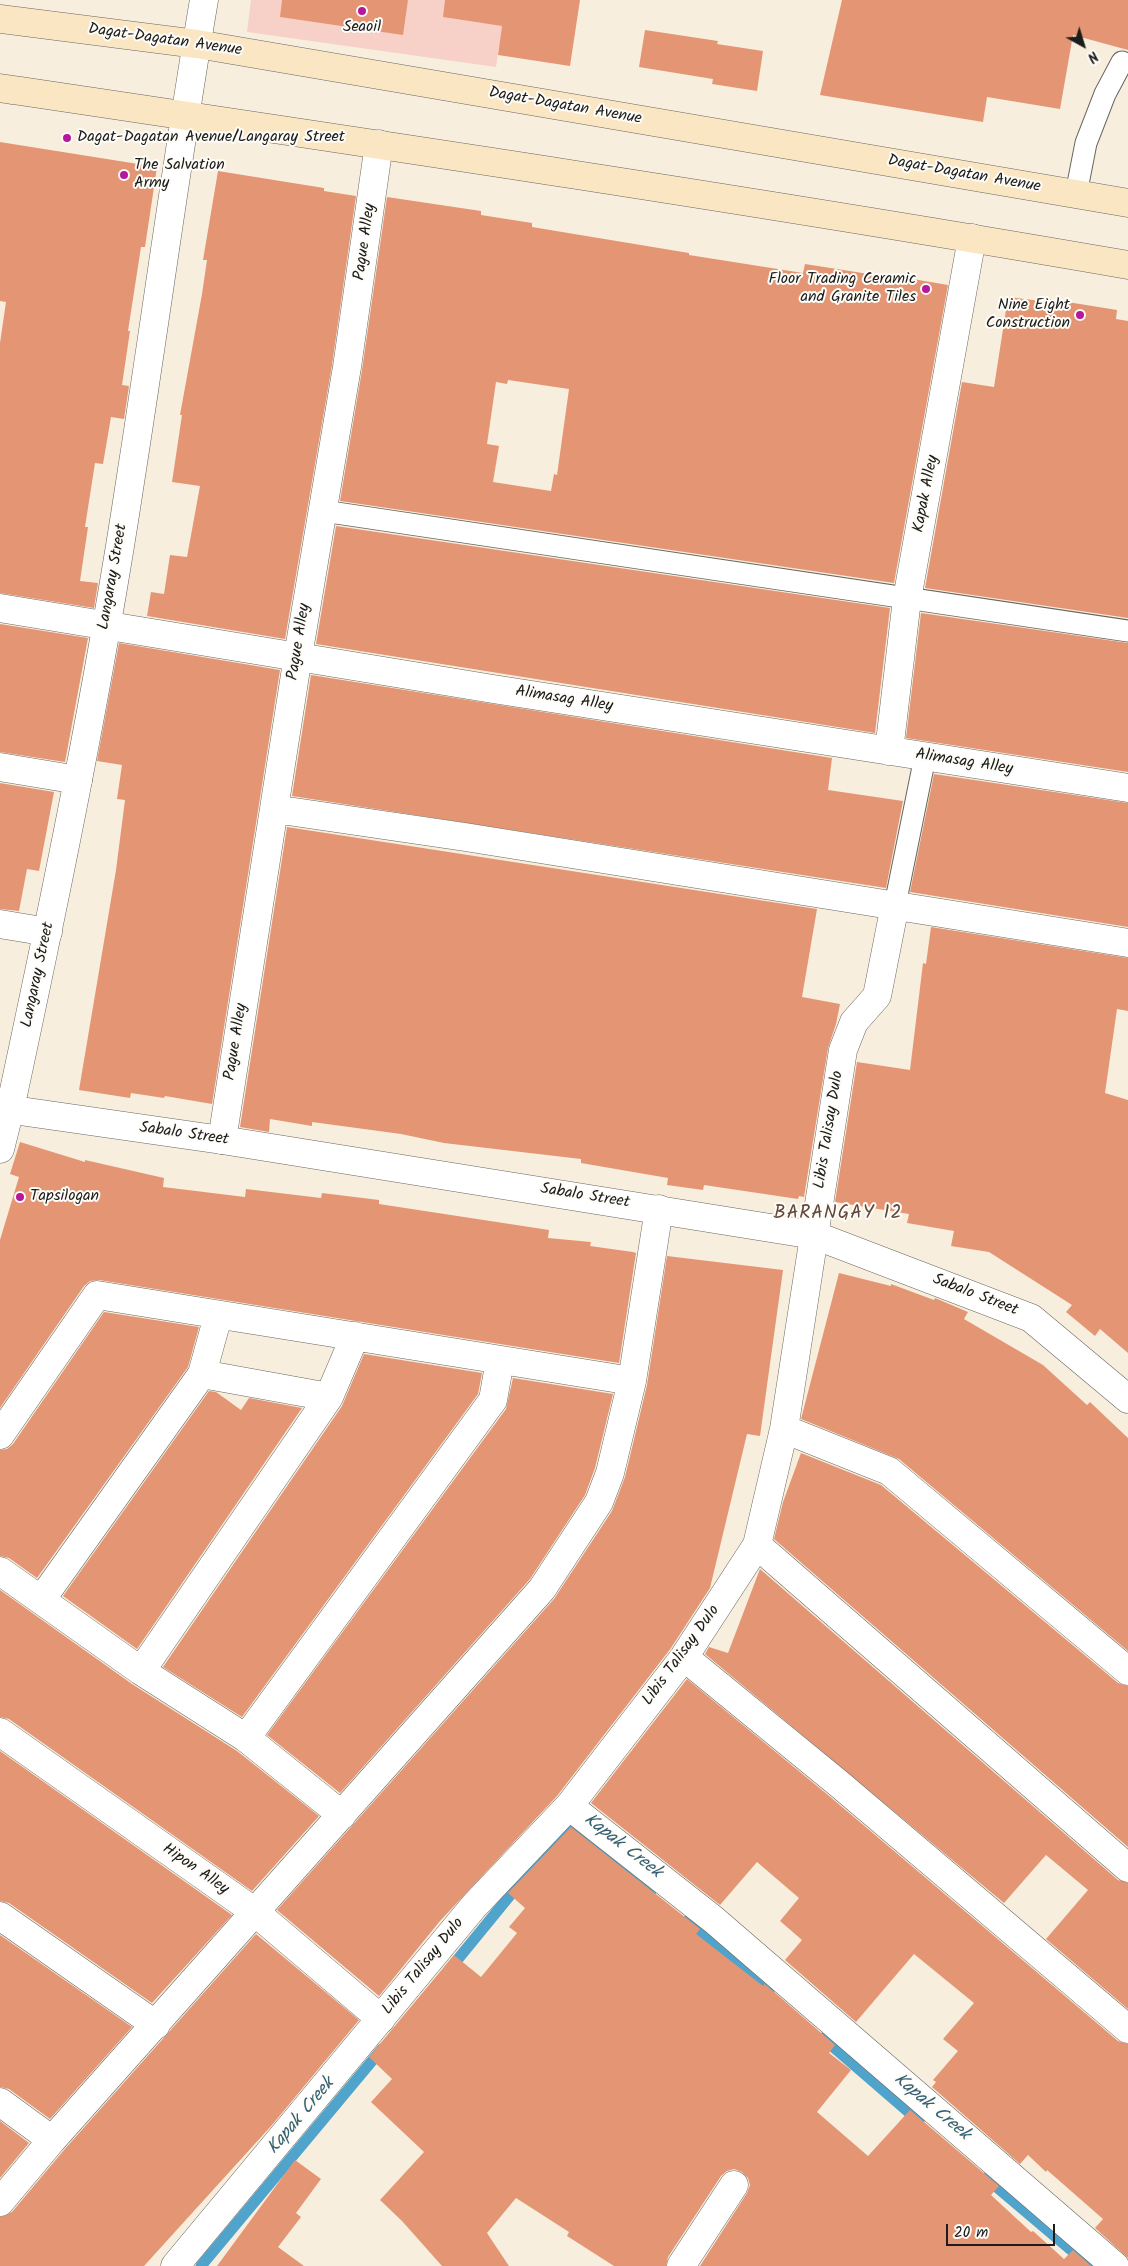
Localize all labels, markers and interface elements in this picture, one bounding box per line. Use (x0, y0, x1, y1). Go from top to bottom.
marker: Seaoil (356, 5, 368, 17)
place label: Seaoil (343, 18, 381, 38)
north arrow (1058, 20, 1108, 70)
street label: Dagat-Dagatan Avenue (87, 21, 243, 61)
text: N (1082, 45, 1103, 68)
street label: Dagat-Dagatan Avenue (487, 84, 643, 130)
place label: Dagat-Dagatan Avenue/Langaray Street (77, 128, 345, 148)
marker: Dagat-Dagatan Avenue/Langaray Street (61, 132, 73, 144)
street label: Dagat-Dagatan Avenue (886, 152, 1042, 198)
place label: The Salvation Army (134, 156, 225, 194)
marker: The Salvation Army (118, 169, 130, 181)
street label: Pague Alley (351, 202, 381, 282)
place label: Floor Trading Ceramic and Granite Tiles (769, 270, 916, 308)
marker: Floor Trading Ceramic and Granite Tiles (920, 283, 932, 295)
place label: Nine Eight Construction (986, 296, 1070, 334)
marker: Nine Eight Construction (1074, 309, 1086, 321)
street label: Kapak Alley (910, 454, 944, 534)
street label: Langaray Street (95, 523, 133, 631)
street label: Pague Alley (284, 602, 316, 682)
street label: Alimasag Alley (514, 683, 614, 717)
street label: Alimasag Alley (914, 746, 1014, 780)
street label: Langaray Street (18, 921, 60, 1029)
street label: Pague Alley (221, 1002, 253, 1082)
street label: Libis Talisay Dulo (811, 1070, 849, 1190)
street label: Sabalo Street (138, 1119, 230, 1151)
street label: Sabalo Street (539, 1180, 631, 1214)
place label: Tapsilogan (30, 1187, 99, 1207)
marker: Tapsilogan (14, 1191, 26, 1203)
district label: BARANGAY 12 (772, 1204, 904, 1226)
street label: Sabalo Street (930, 1271, 1020, 1321)
street label: Libis Talisay Dulo (639, 1602, 725, 1710)
water label: Kapak Creek (579, 1810, 665, 1884)
street label: Hipon Alley (158, 1840, 232, 1900)
street label: Libis Talisay Dulo (379, 1915, 469, 2019)
water label: Kapak Creek (888, 2070, 974, 2146)
water label: Kapak Creek (264, 2074, 340, 2160)
scale bar (948, 2214, 1057, 2246)
text: 20 m (954, 2221, 988, 2245)

